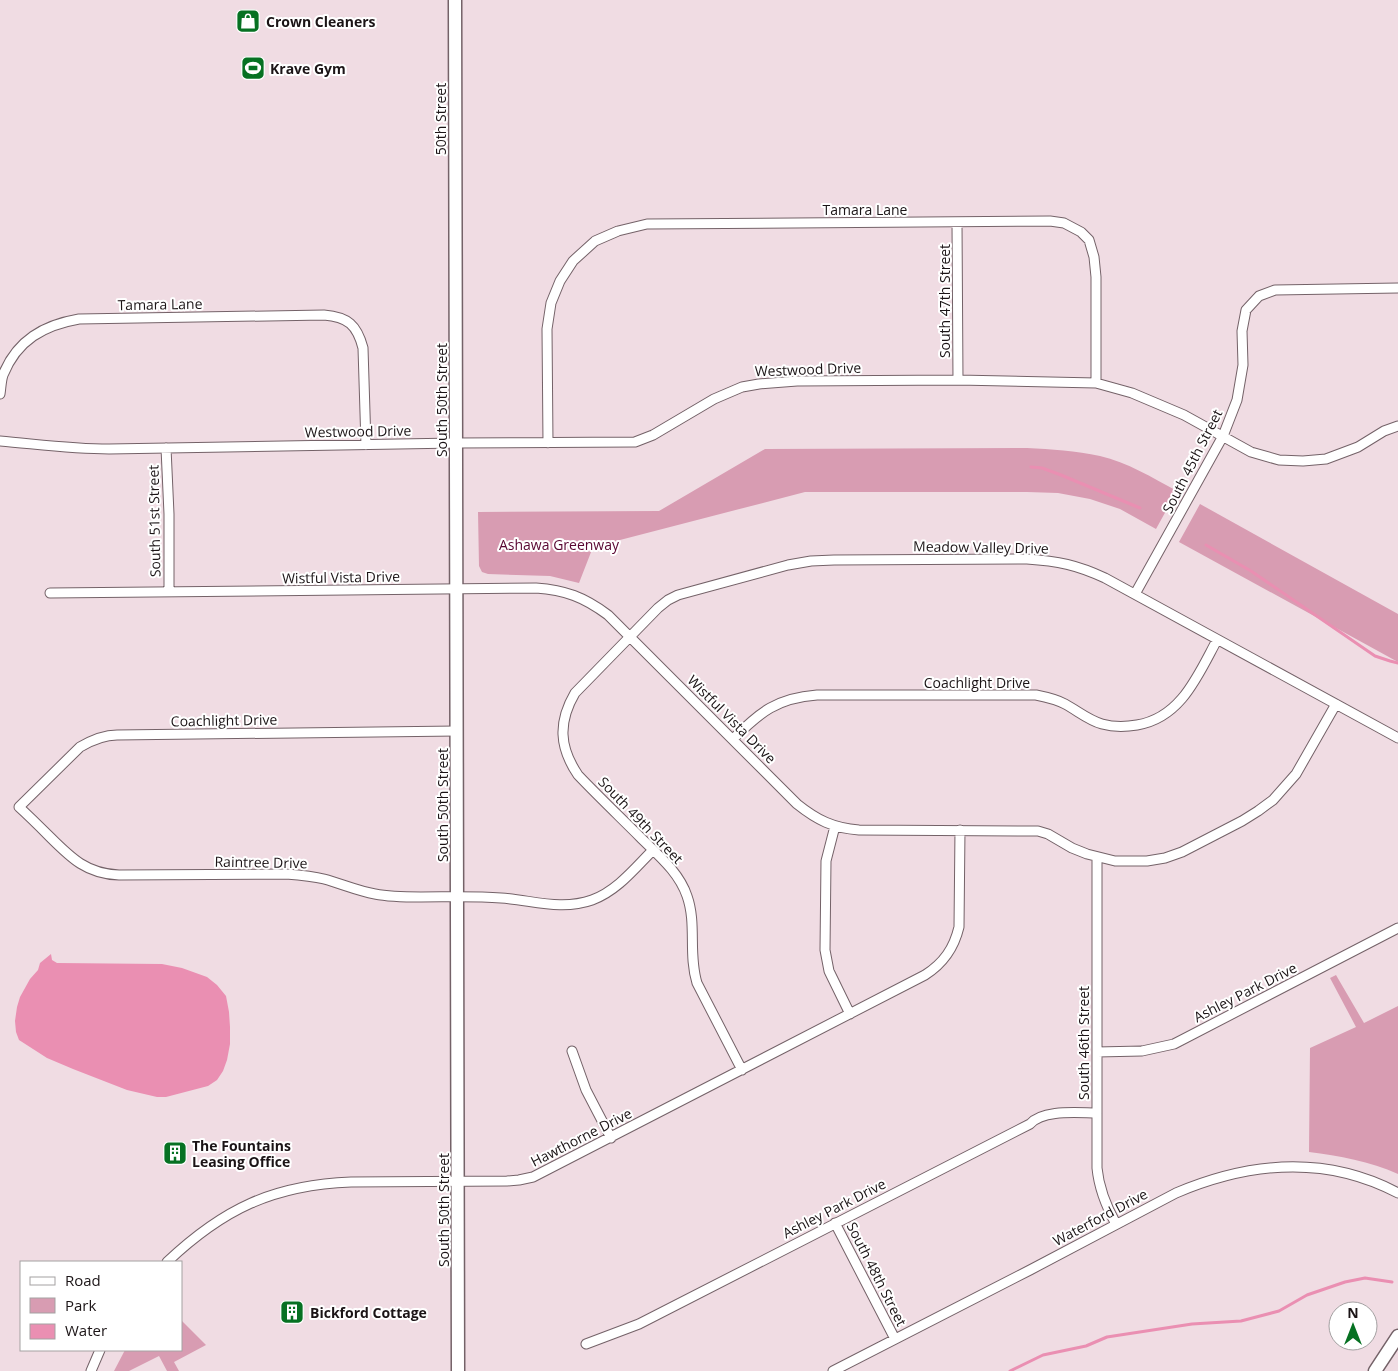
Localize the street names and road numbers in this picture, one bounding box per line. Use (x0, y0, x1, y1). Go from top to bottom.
street label: 50th Street (431, 83, 450, 155)
street label: Tamara Lane (823, 200, 908, 219)
street label: South 47th Street (935, 244, 954, 358)
street label: Tamara Lane (117, 294, 203, 314)
street label: South 50th Street (432, 343, 451, 457)
street label: Westwood Drive (754, 358, 862, 380)
street label: South 45th Street (1158, 406, 1226, 516)
street label: Westwood Drive (305, 421, 412, 441)
street label: South 51st Street (144, 465, 164, 577)
street label: Meadow Valley Drive (913, 536, 1049, 558)
street label: Wistful Vista Drive (282, 566, 400, 588)
street label: Wistful Vista Drive (684, 671, 780, 767)
street label: Coachlight Drive (924, 673, 1030, 692)
street label: Coachlight Drive (171, 710, 278, 730)
street label: South 50th Street (433, 748, 452, 862)
street label: South 49th Street (594, 772, 688, 868)
street label: Raintree Drive (214, 852, 308, 872)
street label: Ashley Park Drive (1190, 958, 1300, 1026)
street label: South 46th Street (1074, 986, 1093, 1100)
street label: Hawthorne Drive (527, 1103, 635, 1171)
street label: South 50th Street (434, 1153, 453, 1267)
street label: Ashley Park Drive (779, 1174, 889, 1242)
street label: Waterford Drive (1049, 1184, 1151, 1250)
street label: South 48th Street (843, 1219, 911, 1329)

